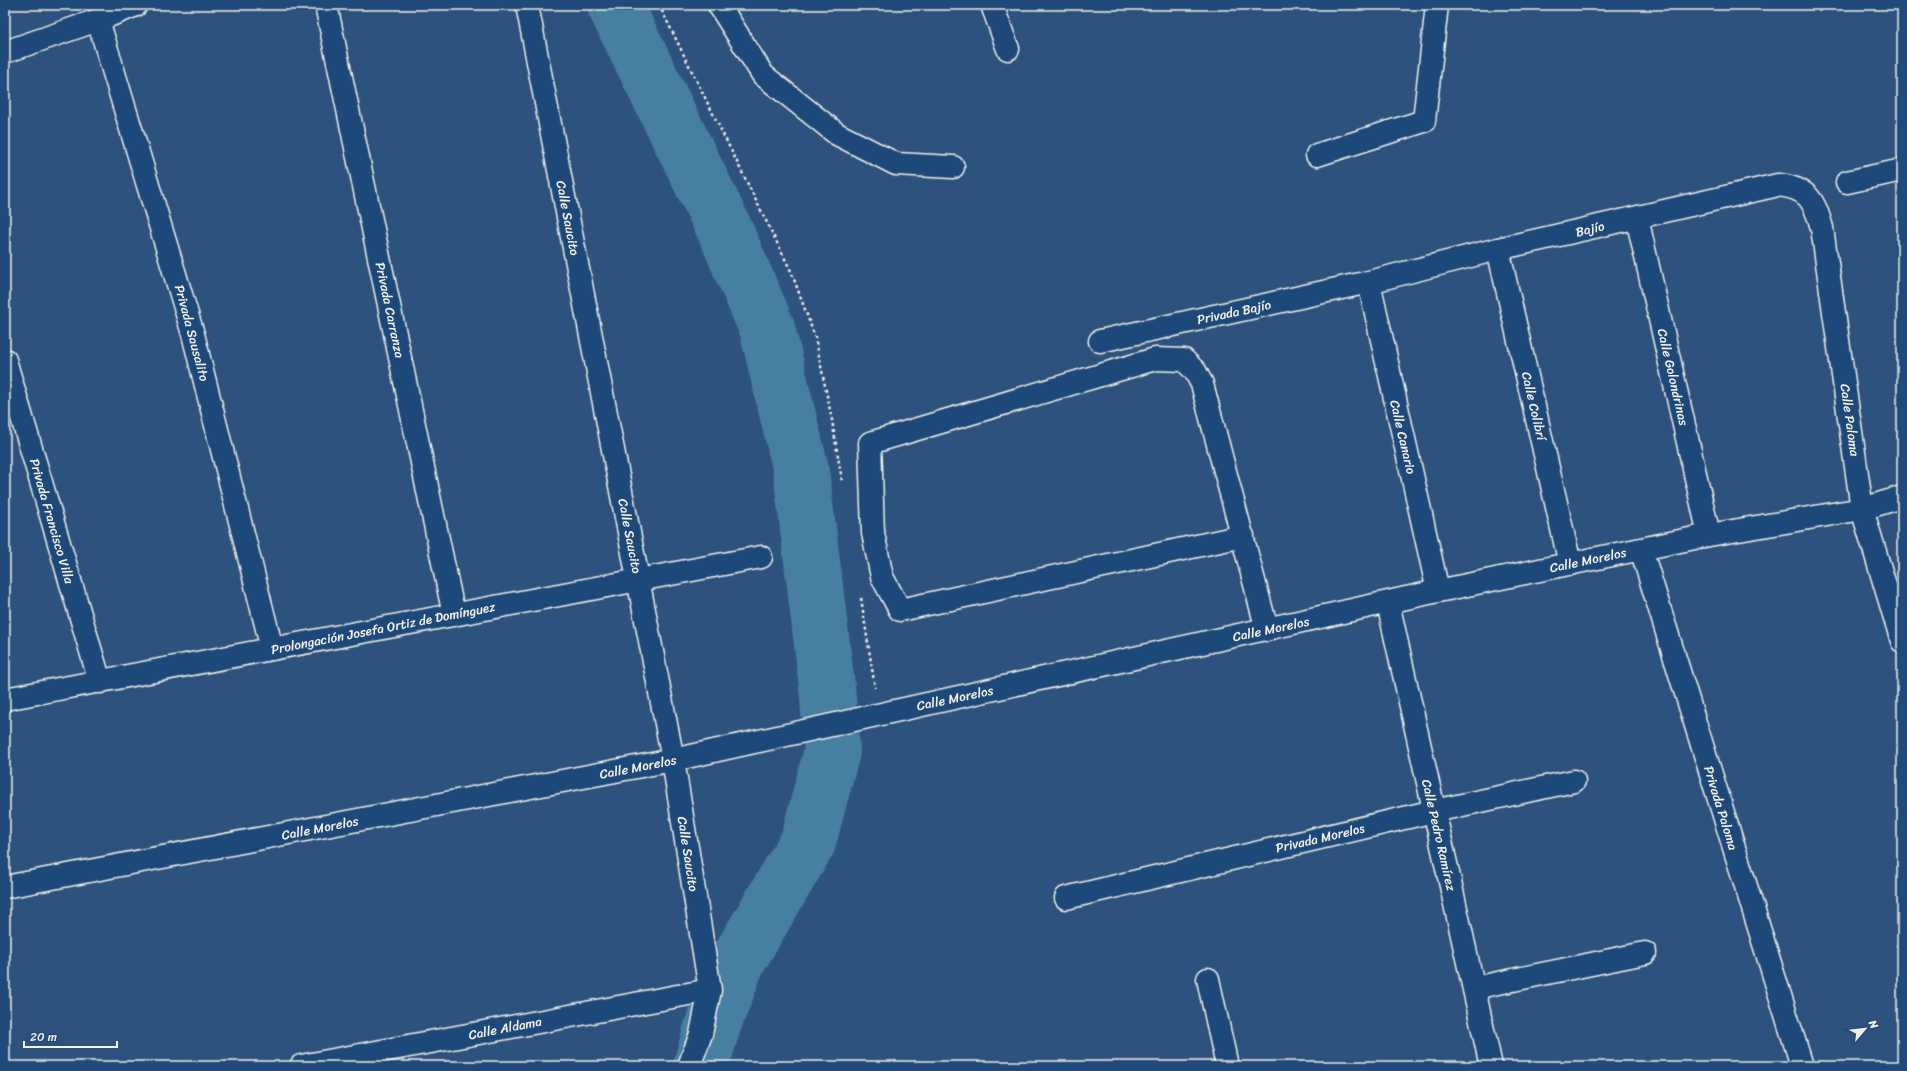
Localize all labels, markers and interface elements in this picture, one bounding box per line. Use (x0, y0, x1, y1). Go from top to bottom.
street label: Calle Saucito (549, 179, 587, 258)
street label: Bajío (1573, 214, 1607, 243)
street label: Privada Carranza (369, 260, 412, 361)
street label: Privada Sausalito (168, 282, 216, 384)
street label: Privada Bajío (1195, 293, 1274, 331)
street label: Calle Golondrinas (1651, 326, 1695, 428)
street label: Calle Colibrí (1515, 369, 1553, 444)
street label: Calle Paloma (1834, 382, 1867, 458)
street label: Calle Canario (1383, 398, 1423, 477)
street label: Privada Francisco Villa (23, 455, 81, 587)
street label: Calle Saucito (611, 497, 649, 576)
street label: Calle Morelos (1547, 541, 1629, 579)
street label: Prolongación Josefa Ortiz de Domínguez (269, 595, 498, 661)
street label: Calle Morelos (1230, 610, 1312, 648)
street label: Calle Morelos (914, 679, 996, 717)
street label: Calle Morelos (598, 748, 678, 786)
street label: Privada Paloma (1697, 763, 1745, 854)
street label: Calle Pedro Ramírez (1415, 777, 1463, 894)
street label: Calle Morelos (280, 809, 360, 847)
street label: Calle Saucito (671, 815, 705, 894)
street label: Privada Morelos (1273, 816, 1367, 859)
north arrow (1845, 1009, 1885, 1049)
street label: Calle Aldama (466, 1010, 544, 1046)
text: N (1863, 1016, 1884, 1033)
scale bar (24, 1023, 117, 1049)
text: 20 m (30, 1026, 57, 1048)

